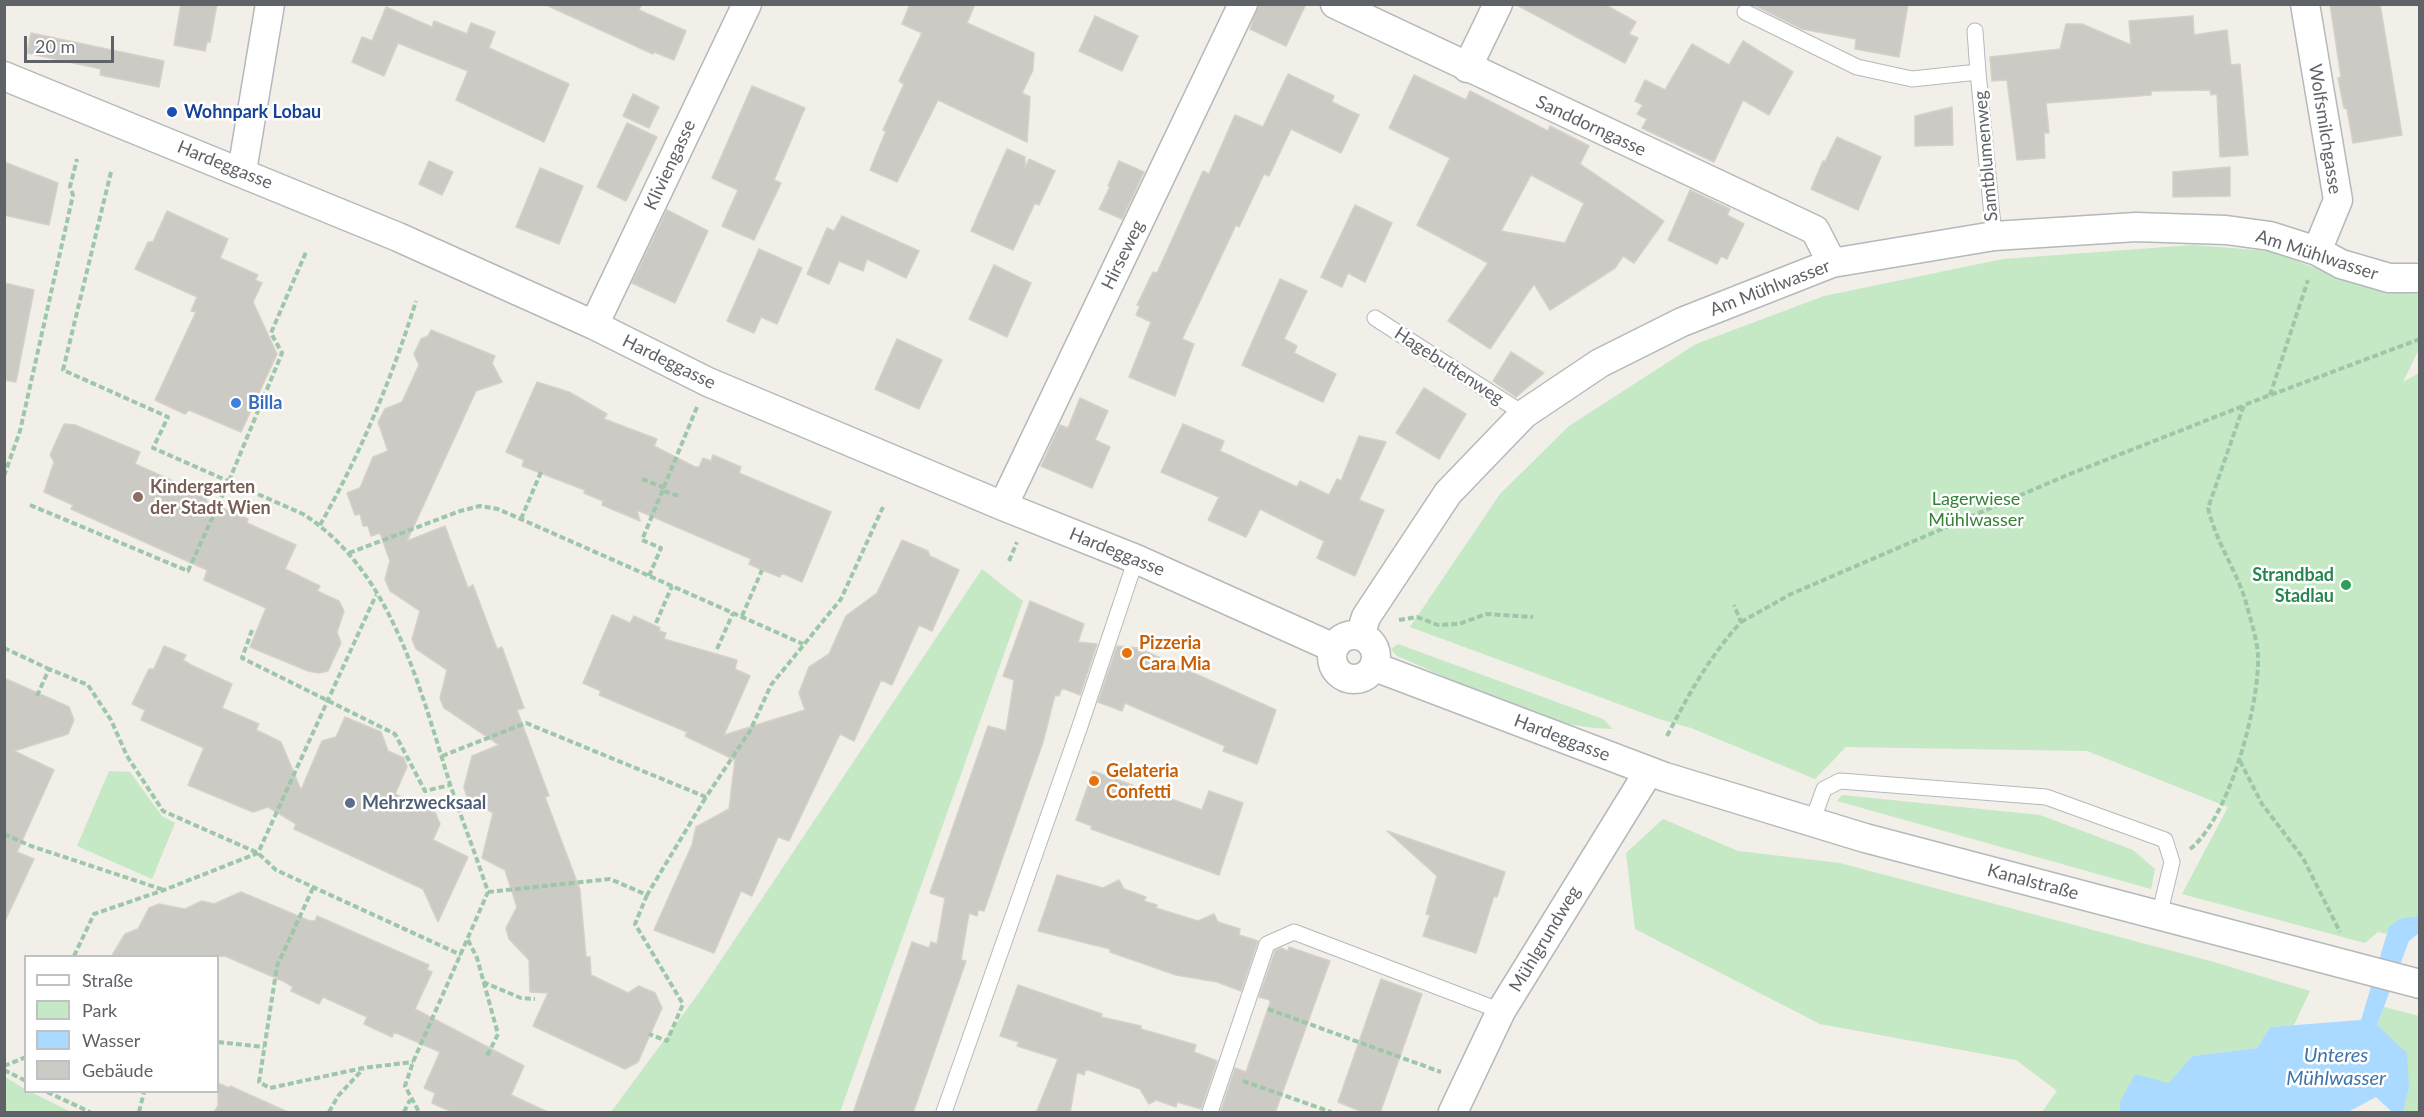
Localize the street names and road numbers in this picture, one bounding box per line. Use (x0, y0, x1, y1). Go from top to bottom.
street label: Wolfsmilchgasse (2304, 62, 2346, 196)
street label: Samtblumenweg (1970, 90, 2002, 222)
street label: Sanddorngasse (1533, 91, 1649, 161)
street label: Kliviengasse (640, 116, 700, 214)
street label: Hardeggasse (174, 136, 276, 194)
street label: Hirseweg (1097, 217, 1149, 293)
street label: Am Mühlwasser (2253, 225, 2381, 285)
street label: Am Mühlwasser (1707, 255, 1833, 321)
street label: Hagebuttenweg (1390, 323, 1508, 409)
street label: Hardeggasse (619, 330, 719, 394)
street label: Hardeggasse (1066, 523, 1168, 581)
street label: Hardeggasse (1511, 710, 1613, 766)
street label: Kanalstraße (1985, 859, 2081, 905)
street label: Mühlgrundweg (1505, 882, 1585, 996)

